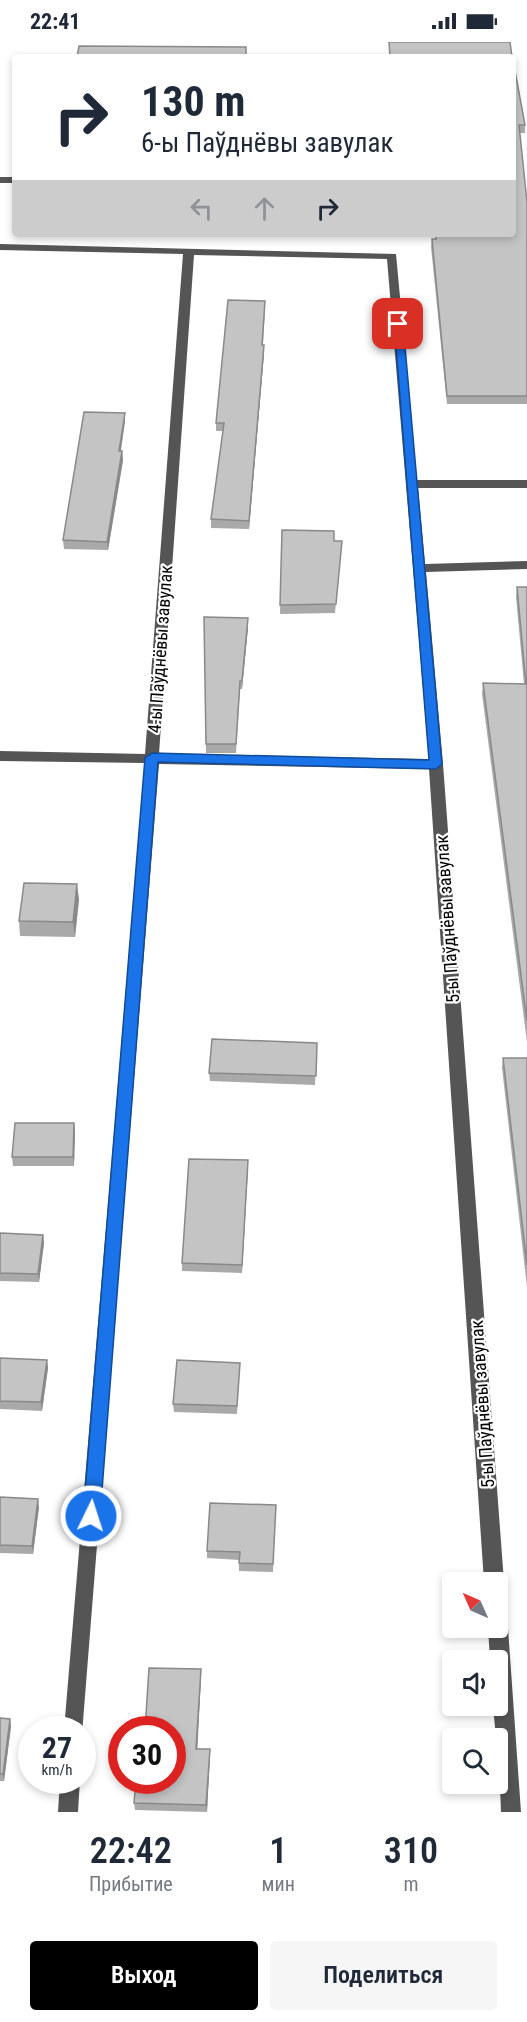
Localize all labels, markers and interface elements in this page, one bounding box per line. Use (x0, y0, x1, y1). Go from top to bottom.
text: 22:41 (30, 9, 81, 34)
text: 130 m (141, 77, 246, 126)
icon: right (42, 78, 120, 156)
text: 6-ы Паўднёвы завулак (141, 127, 393, 159)
icon: left (185, 192, 218, 225)
icon: ahead (248, 192, 281, 225)
icon: right (311, 192, 344, 225)
pin (372, 298, 423, 349)
icon: arrive (381, 307, 414, 340)
street label: 4-ы Паўднёвы завулак (144, 564, 176, 734)
street label: 5-ы Паўднёвы завулак (431, 834, 463, 1004)
street label: 5-ы Паўднёвы завулак (466, 1319, 498, 1489)
position arrow (59, 1484, 123, 1548)
north arrow (442, 1572, 508, 1638)
map controls (442, 1572, 508, 1794)
button: sound (442, 1650, 508, 1716)
speed limit sign: 30 (108, 1716, 186, 1794)
button: search (442, 1728, 508, 1794)
text: 27 (42, 1730, 72, 1765)
text: km/h (42, 1761, 72, 1779)
text: 22:42 (90, 1830, 172, 1872)
text: 1 (269, 1830, 287, 1872)
text: 310 (384, 1830, 438, 1872)
text: Прибытие (89, 1872, 173, 1896)
text: мин (262, 1872, 295, 1896)
text: m (403, 1872, 418, 1896)
button: Выход (30, 1941, 258, 2010)
button: Поделиться (270, 1941, 497, 2010)

